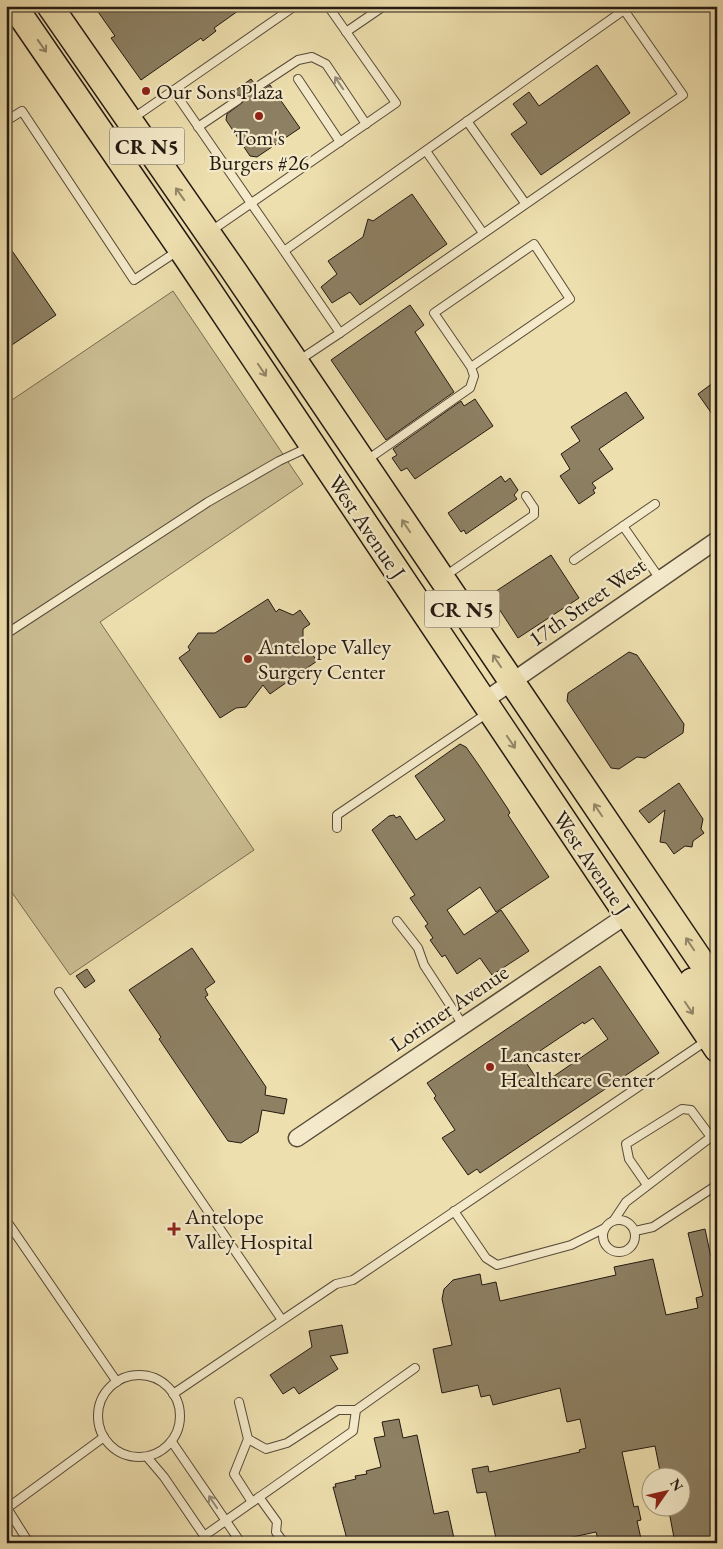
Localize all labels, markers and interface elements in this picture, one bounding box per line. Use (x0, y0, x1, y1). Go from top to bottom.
one-way arrow (37, 39, 47, 53)
place label: Our Sons Plaza (156, 77, 283, 106)
one-way arrow (334, 77, 344, 91)
marker: Our Sons Plaza (140, 85, 152, 97)
marker: Tom's Burgers #26 (253, 110, 265, 122)
place label: Tom's Burgers #26 (209, 123, 310, 177)
road number: CR N5 (110, 128, 184, 164)
one-way arrow (175, 187, 185, 201)
one-way arrow (257, 363, 267, 377)
street label: West Avenue J (321, 469, 413, 585)
one-way arrow (401, 519, 411, 533)
street label: 17th Street West (523, 551, 652, 653)
road number: CR N5 (424, 590, 500, 628)
place label: Antelope Valley Surgery Center (257, 632, 391, 686)
marker: Antelope Valley Surgery Center (242, 653, 254, 665)
one-way arrow (492, 654, 502, 668)
one-way arrow (506, 735, 516, 749)
one-way arrow (593, 803, 603, 817)
street label: West Avenue J (546, 805, 638, 921)
one-way arrow (685, 937, 695, 951)
street label: Lorimer Avenue (384, 957, 514, 1058)
one-way arrow (684, 1001, 694, 1015)
place label: Lancaster Healthcare Center (500, 1040, 656, 1094)
marker: Lancaster Healthcare Center (484, 1061, 496, 1073)
place label: Antelope Valley Hospital (184, 1202, 313, 1256)
marker: Antelope Valley Hospital (167, 1222, 181, 1236)
north arrow (640, 1466, 690, 1516)
text: N (666, 1475, 688, 1495)
one-way arrow (208, 1496, 218, 1510)

